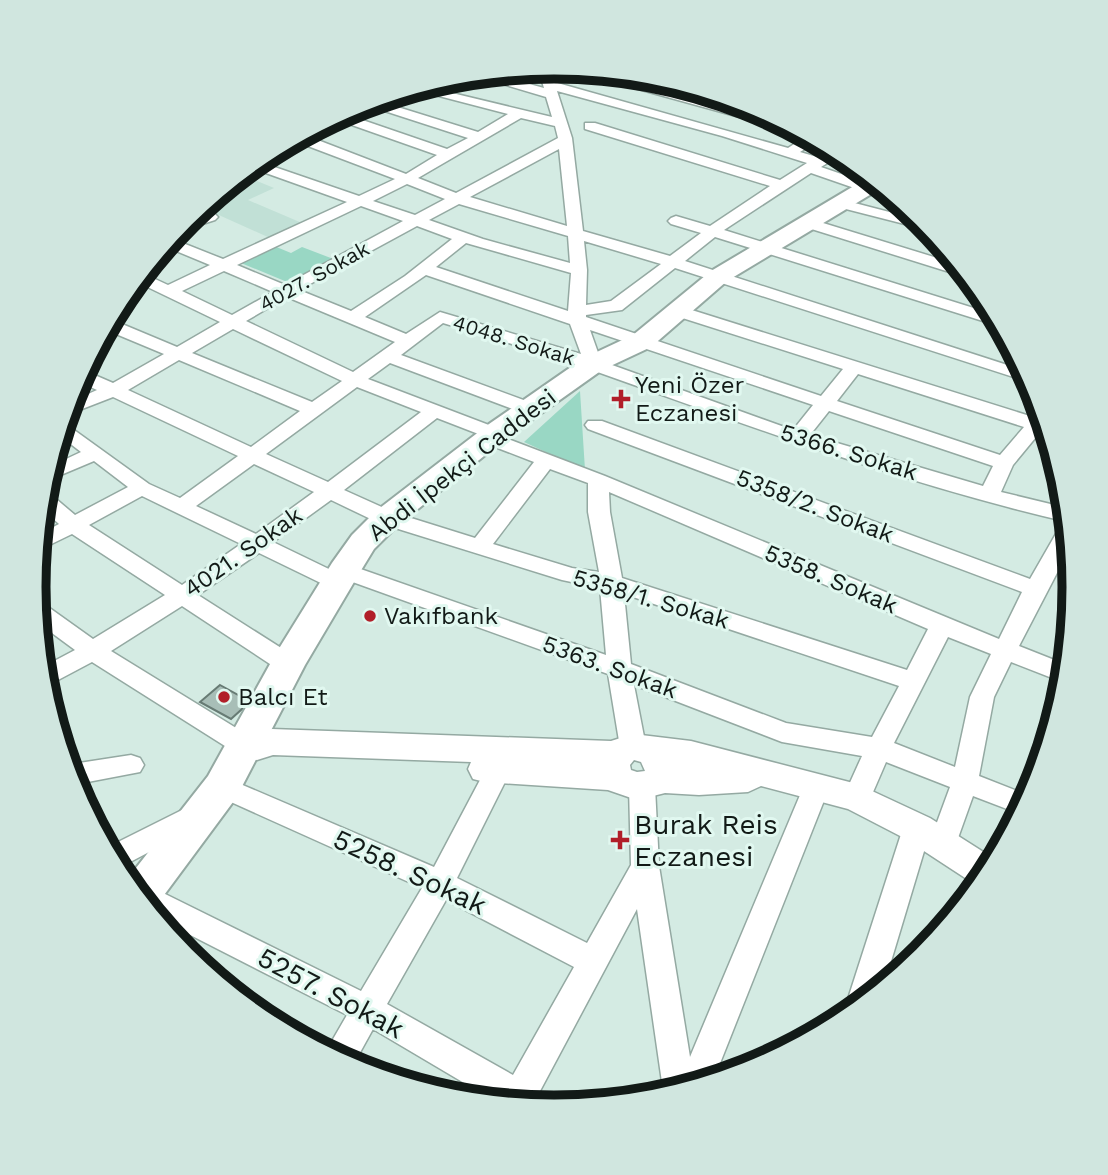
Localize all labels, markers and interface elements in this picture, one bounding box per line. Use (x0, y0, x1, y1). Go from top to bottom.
street label: 4027. Sokak (255, 236, 373, 316)
street label: 4048. Sokak (450, 310, 578, 370)
place label: Yeni Özer Eczanesi (635, 371, 745, 427)
street label: Abdi İpekçi Caddesi (363, 383, 561, 547)
marker: Yeni Özer Eczanesi (613, 391, 629, 407)
street label: 5366. Sokak (777, 418, 921, 486)
street label: 5358/2. Sokak (732, 463, 898, 549)
street label: 4021. Sokak (179, 501, 308, 603)
street label: 5358. Sokak (760, 538, 902, 620)
street label: 5358/1. Sokak (570, 563, 733, 635)
place label: Vakıfbank (384, 602, 499, 630)
marker: Vakıfbank (362, 608, 378, 624)
street label: 5363. Sokak (539, 630, 682, 704)
place label: Balcı Et (238, 683, 328, 711)
marker: Balcı Et (216, 689, 232, 705)
place label: Burak Reis Eczanesi (634, 808, 778, 873)
street label: 5258. Sokak (328, 822, 492, 922)
marker: Burak Reis Eczanesi (612, 832, 628, 848)
street label: 5257. Sokak (252, 941, 410, 1045)

